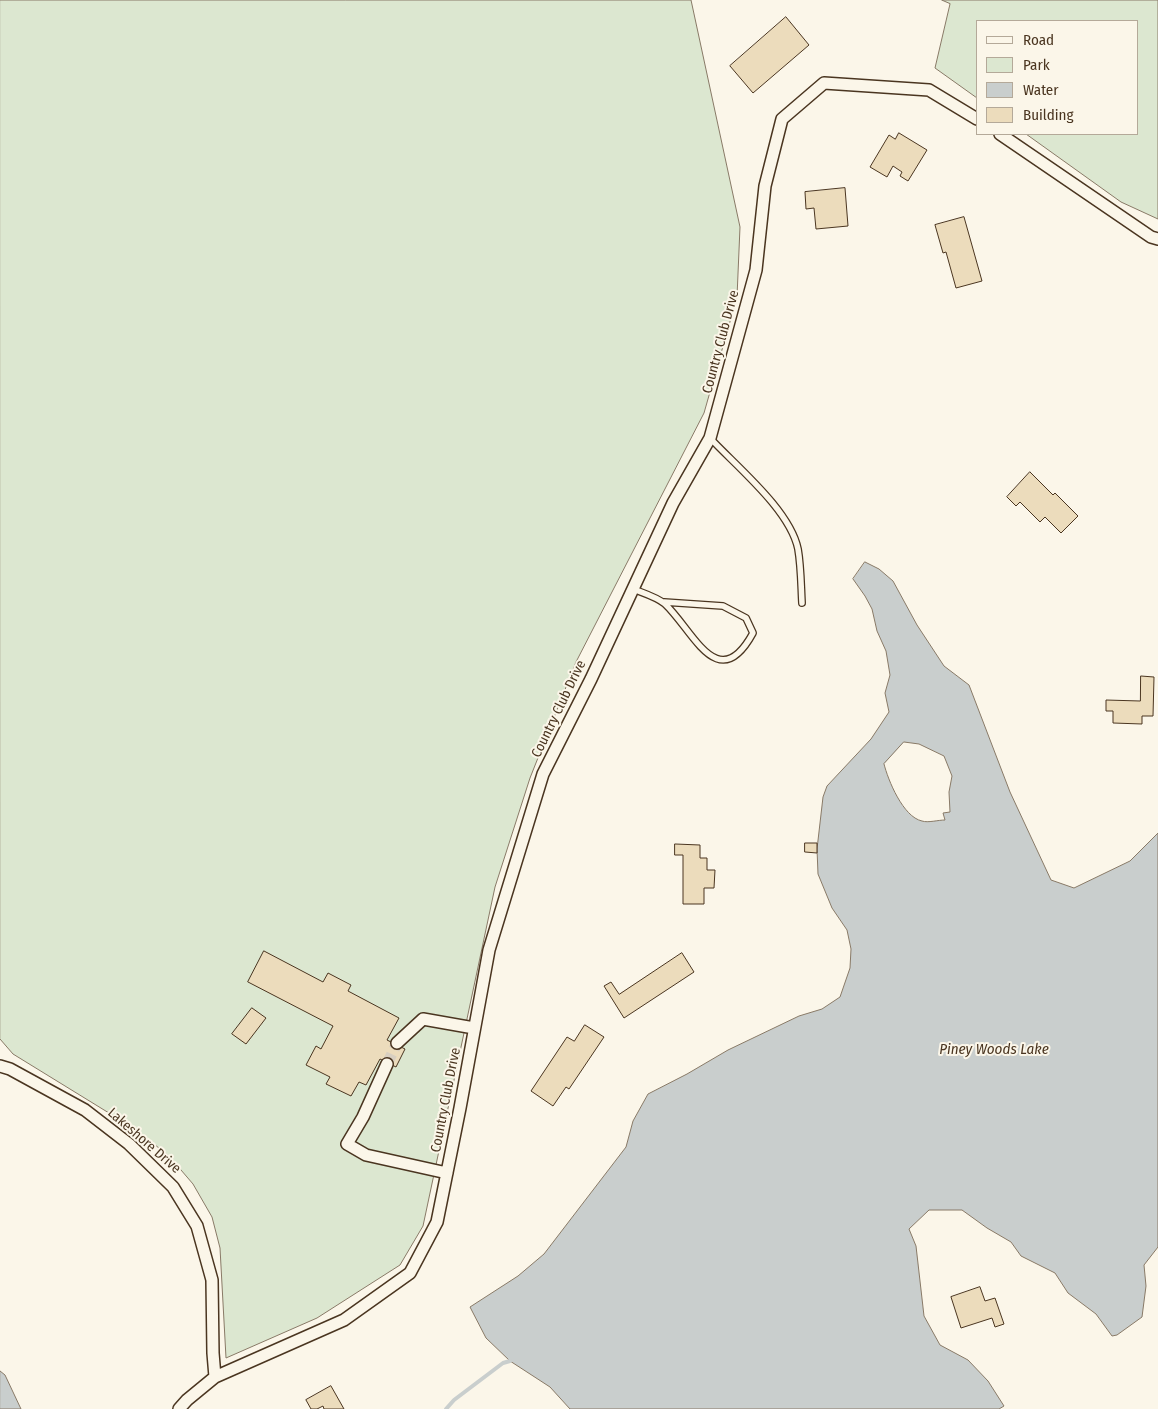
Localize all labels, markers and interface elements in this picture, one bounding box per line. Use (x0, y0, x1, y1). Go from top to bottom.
legend (976, 20, 1138, 135)
text: Road (1023, 31, 1054, 49)
text: Park (1023, 56, 1050, 74)
text: Water (1023, 81, 1058, 99)
text: Building (1023, 106, 1074, 124)
street label: Country Club Drive (699, 289, 743, 395)
street label: Country Club Drive (528, 658, 590, 760)
water label: Piney Woods Lake (939, 1041, 1049, 1059)
street label: Country Club Drive (428, 1046, 464, 1154)
street label: Lakeshore Drive (104, 1105, 184, 1177)

